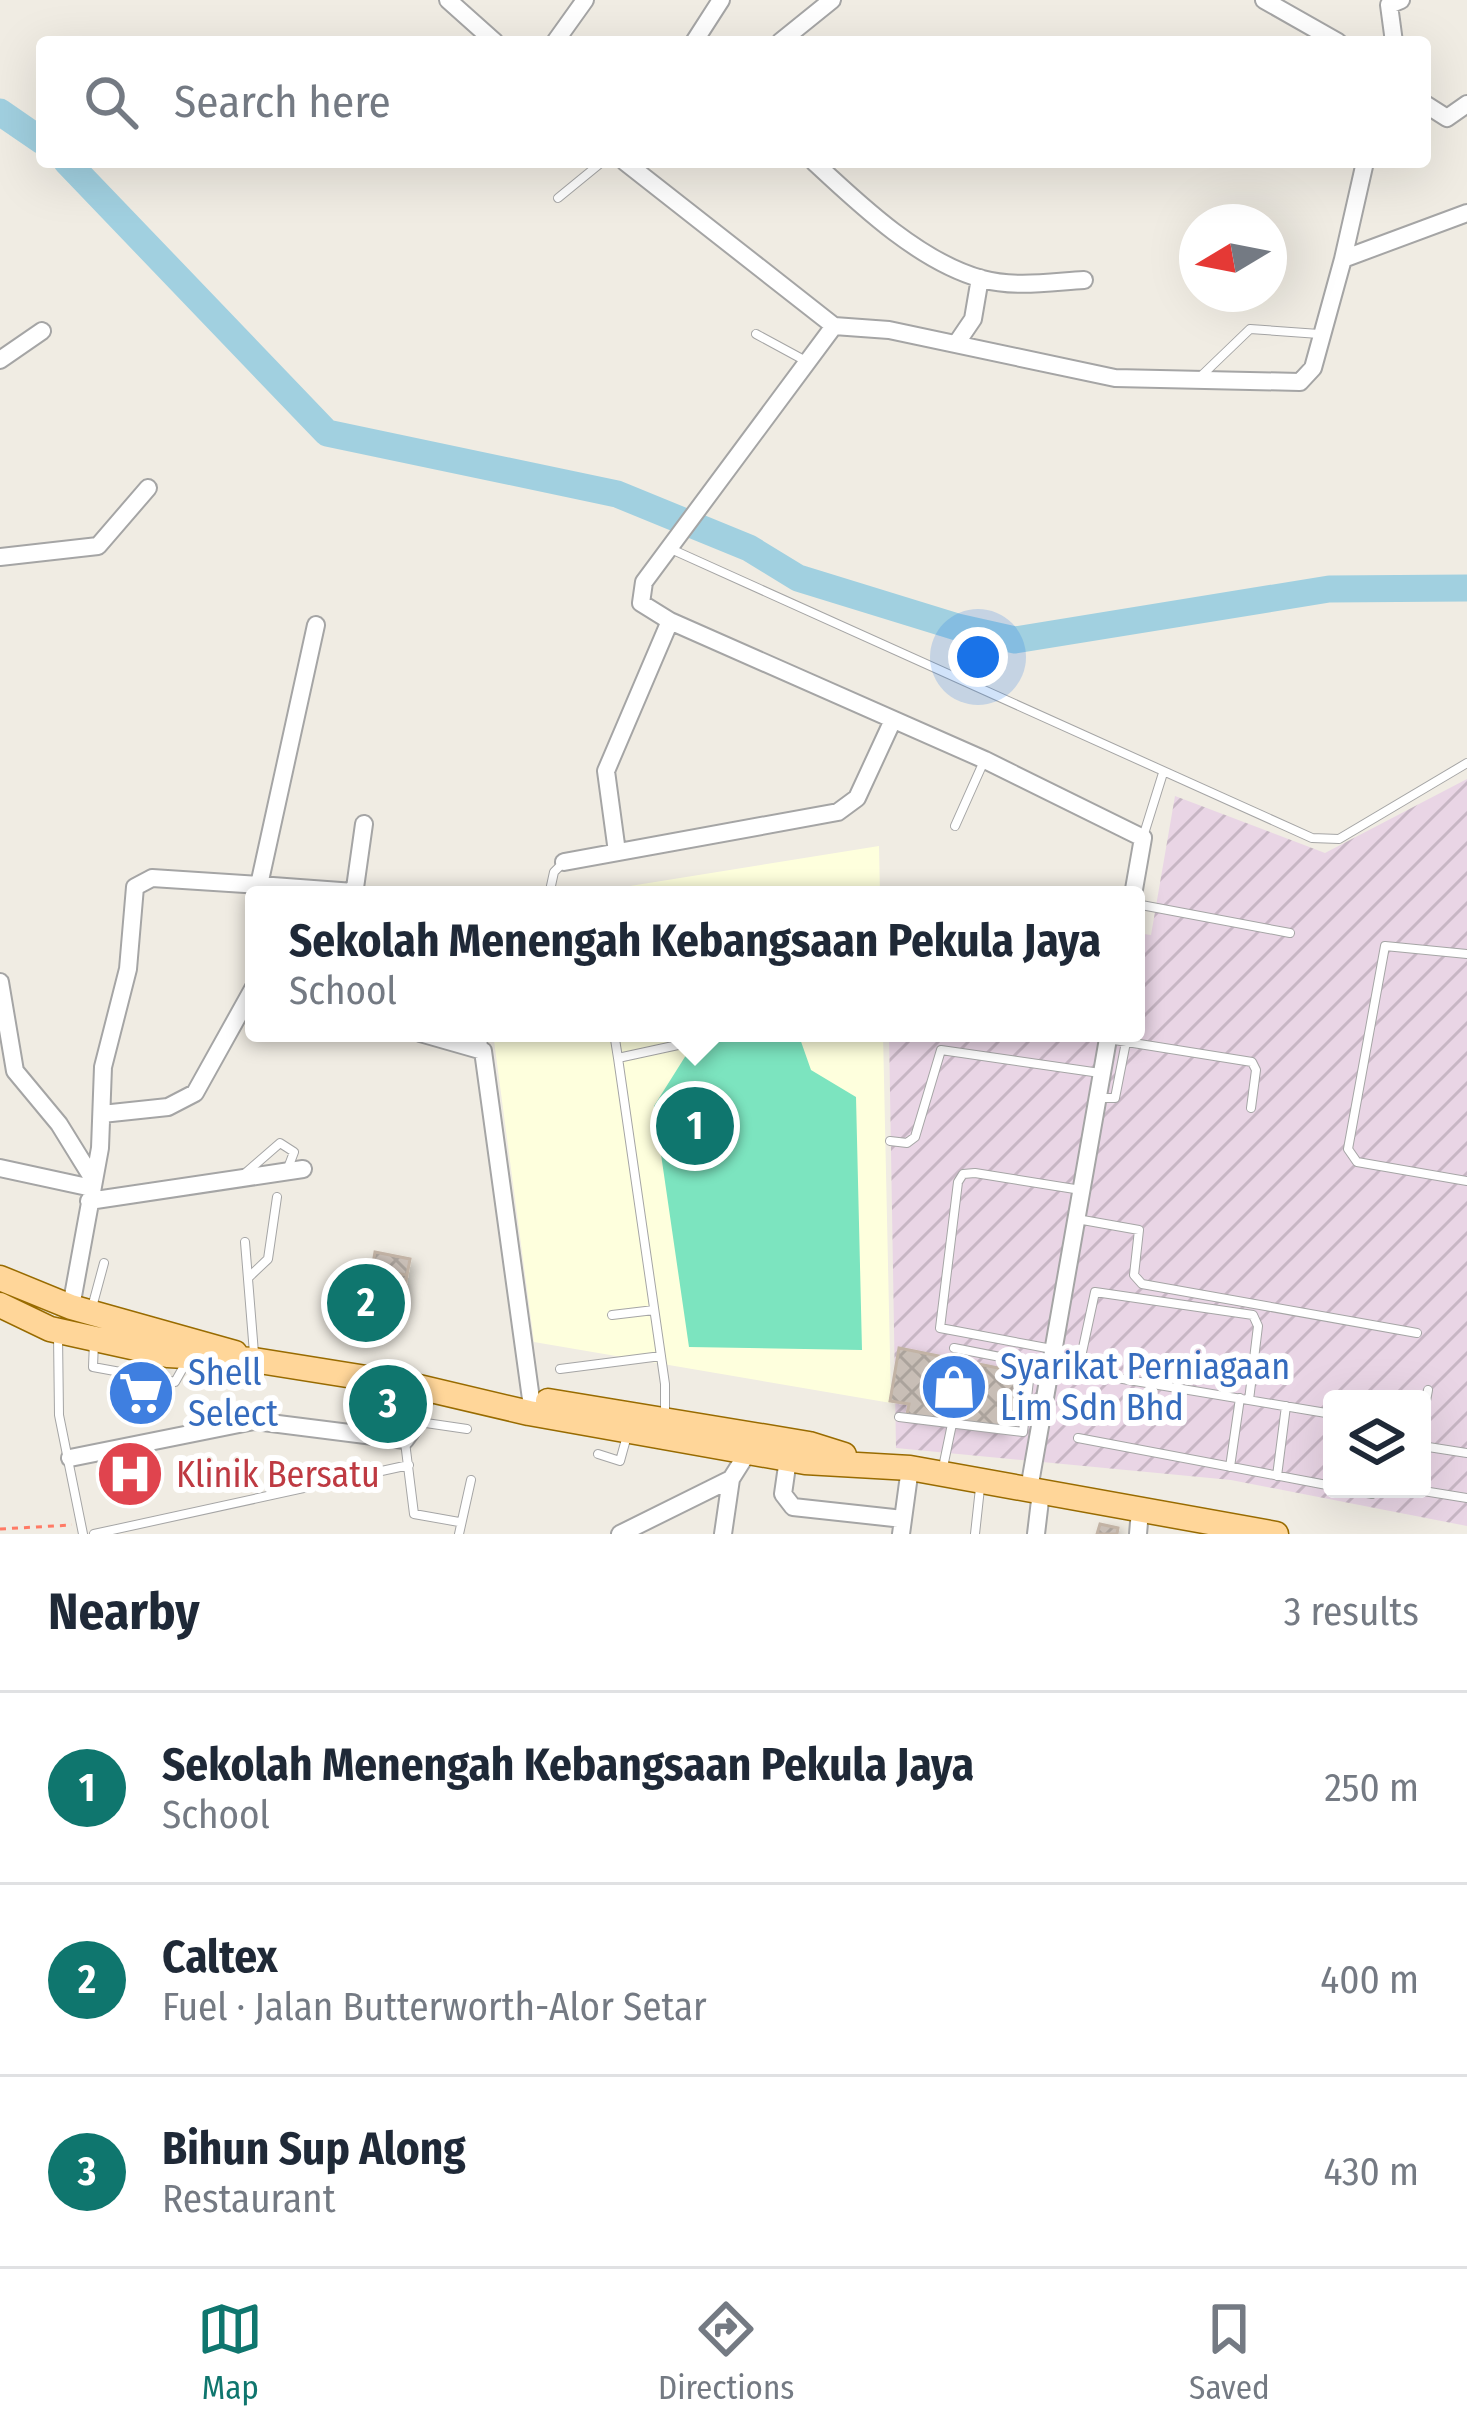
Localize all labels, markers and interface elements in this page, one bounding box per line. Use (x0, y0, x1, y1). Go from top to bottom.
search box (36, 36, 1431, 168)
icon: search (78, 69, 144, 135)
text: Search here (174, 75, 391, 129)
north arrow (1179, 204, 1287, 312)
your location (948, 627, 1008, 687)
popup (245, 886, 1145, 1042)
text: Sekolah Menengah Kebangsaan Pekula Jaya (289, 914, 1101, 968)
text: School (289, 968, 397, 1014)
pin: 1 (656, 1081, 734, 1171)
pin: 2 (327, 1258, 405, 1348)
place label: Syarikat Perniagaan Lim Sdn Bhd (1000, 1345, 1290, 1430)
place label: Shell Select (188, 1351, 278, 1436)
shop icon: Syarikat Perniagaan Lim Sdn Bhd (919, 1352, 989, 1422)
supermarket icon: Shell Select (106, 1358, 176, 1428)
pin: 3 (349, 1359, 427, 1449)
map controls (1323, 1390, 1431, 1498)
button: layers (1323, 1390, 1431, 1498)
hospital icon: Klinik Bersatu (95, 1439, 165, 1509)
place label: Klinik Bersatu (176, 1453, 380, 1497)
text: Nearby (48, 1581, 200, 1643)
text: 3 results (1284, 1589, 1419, 1635)
text: Sekolah Menengah Kebangsaan Pekula Jaya (162, 1738, 974, 1792)
text: 1 (79, 1765, 95, 1811)
text: 250 m (1324, 1765, 1419, 1811)
text: School (162, 1792, 270, 1838)
text: Caltex (162, 1930, 278, 1984)
text: 2 (78, 1957, 96, 2003)
text: 400 m (1320, 1957, 1419, 2003)
text: Fuel · Jalan Butterworth-Alor Setar (162, 1984, 707, 2030)
text: Bihun Sup Along (162, 2122, 466, 2176)
text: 3 (78, 2149, 96, 2195)
text: 430 m (1324, 2149, 1419, 2195)
text: Restaurant (162, 2176, 335, 2222)
tab: Map (197, 2296, 263, 2408)
tab: Directions (658, 2296, 794, 2408)
tab: Saved (1189, 2296, 1270, 2408)

